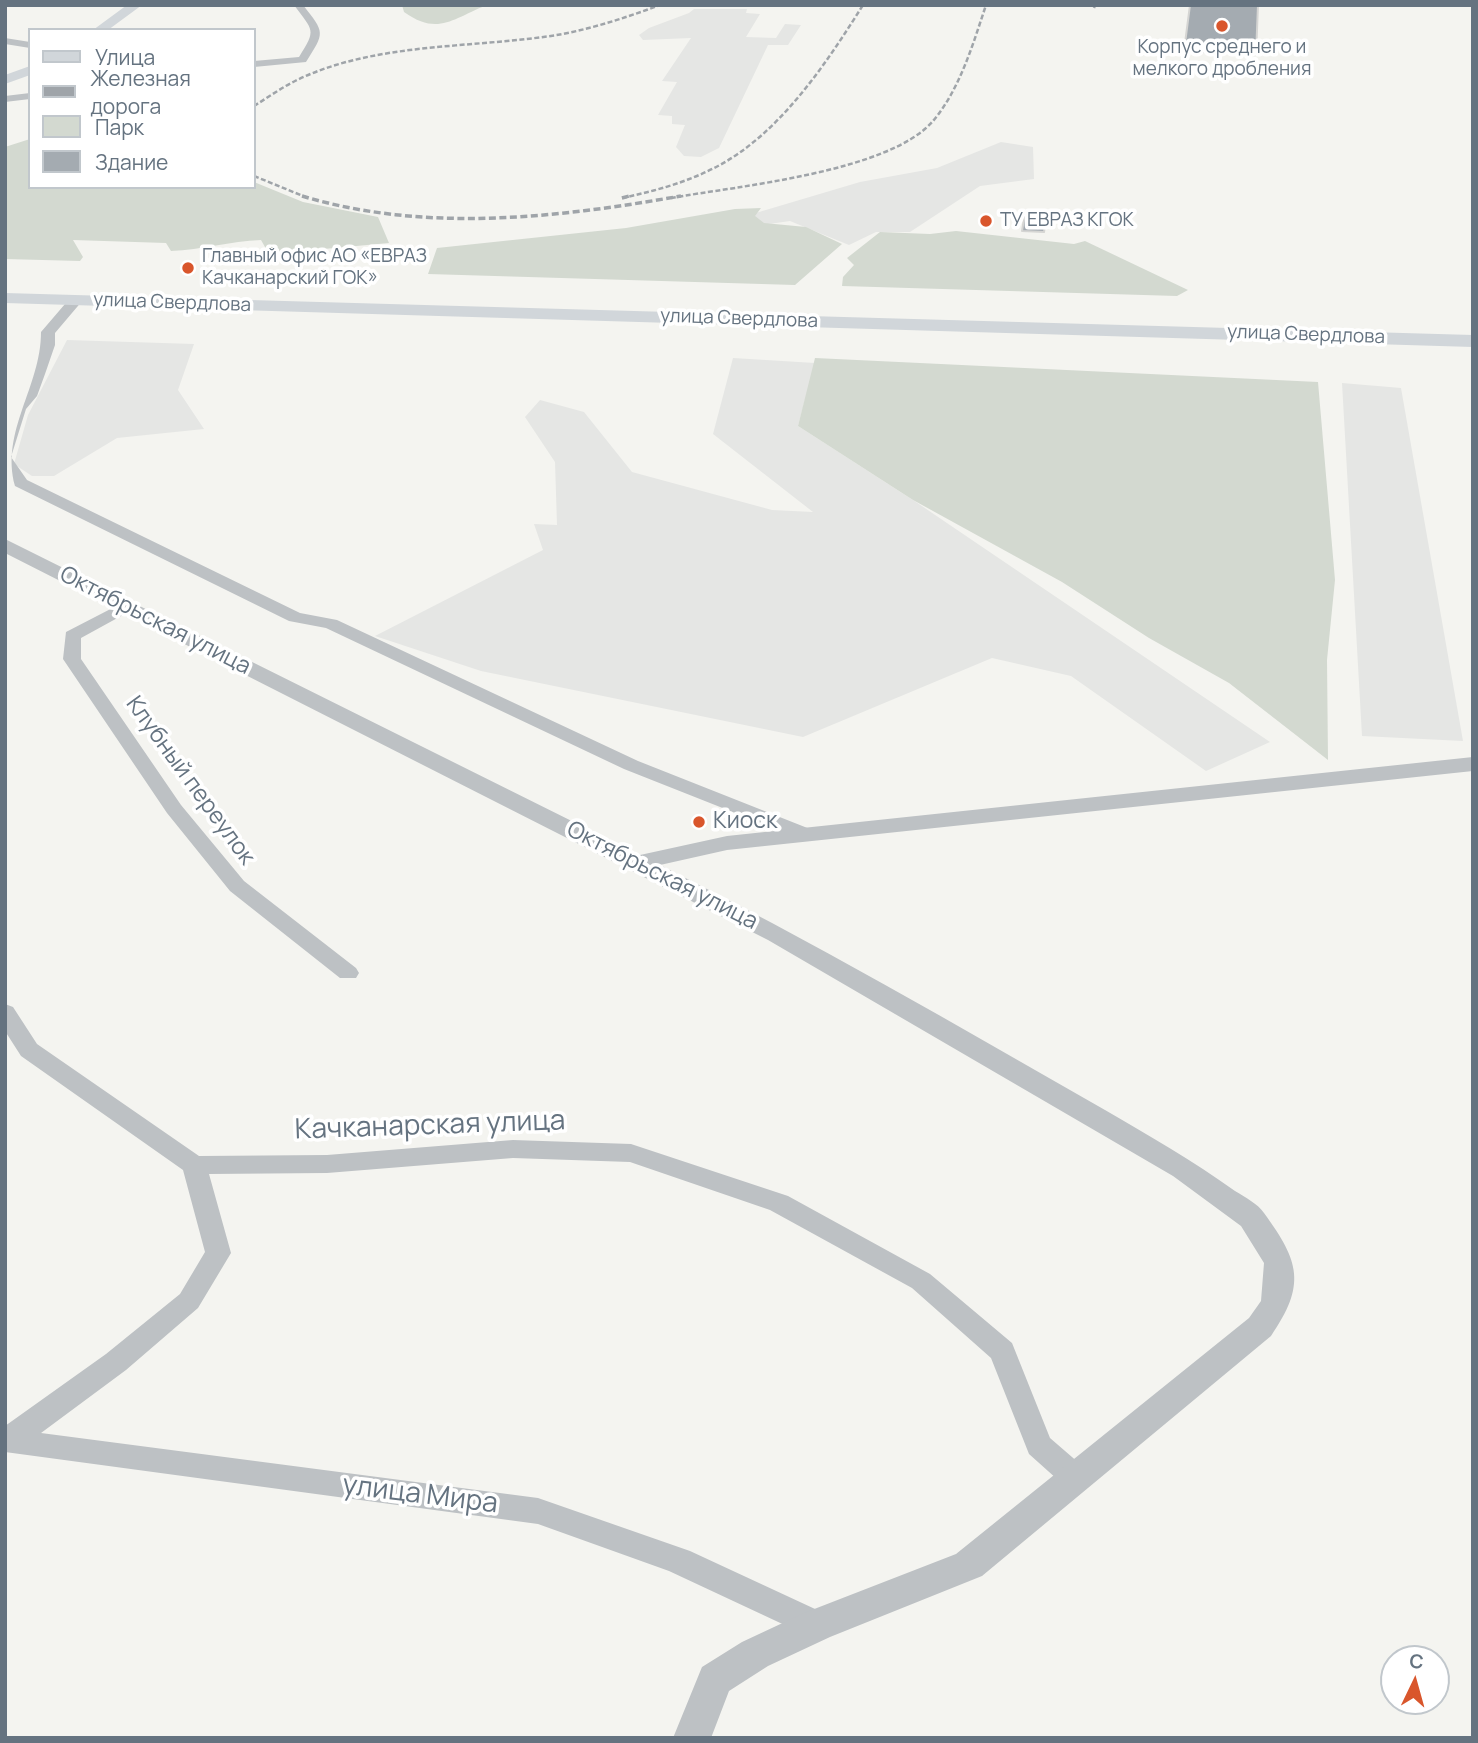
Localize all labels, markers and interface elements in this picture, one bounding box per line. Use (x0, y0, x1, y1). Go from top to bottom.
marker: Корпус среднего и мелкого дробления (1214, 18, 1230, 34)
legend (28, 28, 256, 189)
place label: Корпус среднего и мелкого дробления (1133, 37, 1311, 81)
text: Улица (95, 43, 155, 71)
text: Железная дорога (90, 64, 191, 120)
text: Парк (95, 113, 144, 141)
text: Здание (95, 148, 168, 176)
place label: ТУ ЕВРАЗ КГОК (1000, 210, 1134, 232)
marker: ТУ ЕВРАЗ КГОК (978, 213, 994, 229)
place label: Главный офис АО «ЕВРАЗ Качканарский ГОК» (202, 246, 427, 290)
marker: Главный офис АО «ЕВРАЗ Качканарский ГОК» (180, 260, 196, 276)
street label: улица Свердлова (93, 289, 251, 317)
street label: улица Свердлова (660, 305, 818, 333)
street label: улица Свердлова (1227, 321, 1385, 349)
street label: Октябрьская улица (55, 561, 255, 681)
street label: Клубный переулок (120, 691, 260, 871)
place label: Киоск (713, 808, 777, 836)
marker: Киоск (691, 814, 707, 830)
street label: Октябрьская улица (562, 816, 762, 936)
street label: Качканарская улица (294, 1104, 566, 1148)
street label: улица Мира (340, 1469, 500, 1521)
north arrow (1380, 1645, 1450, 1715)
text: С (1409, 1648, 1425, 1675)

